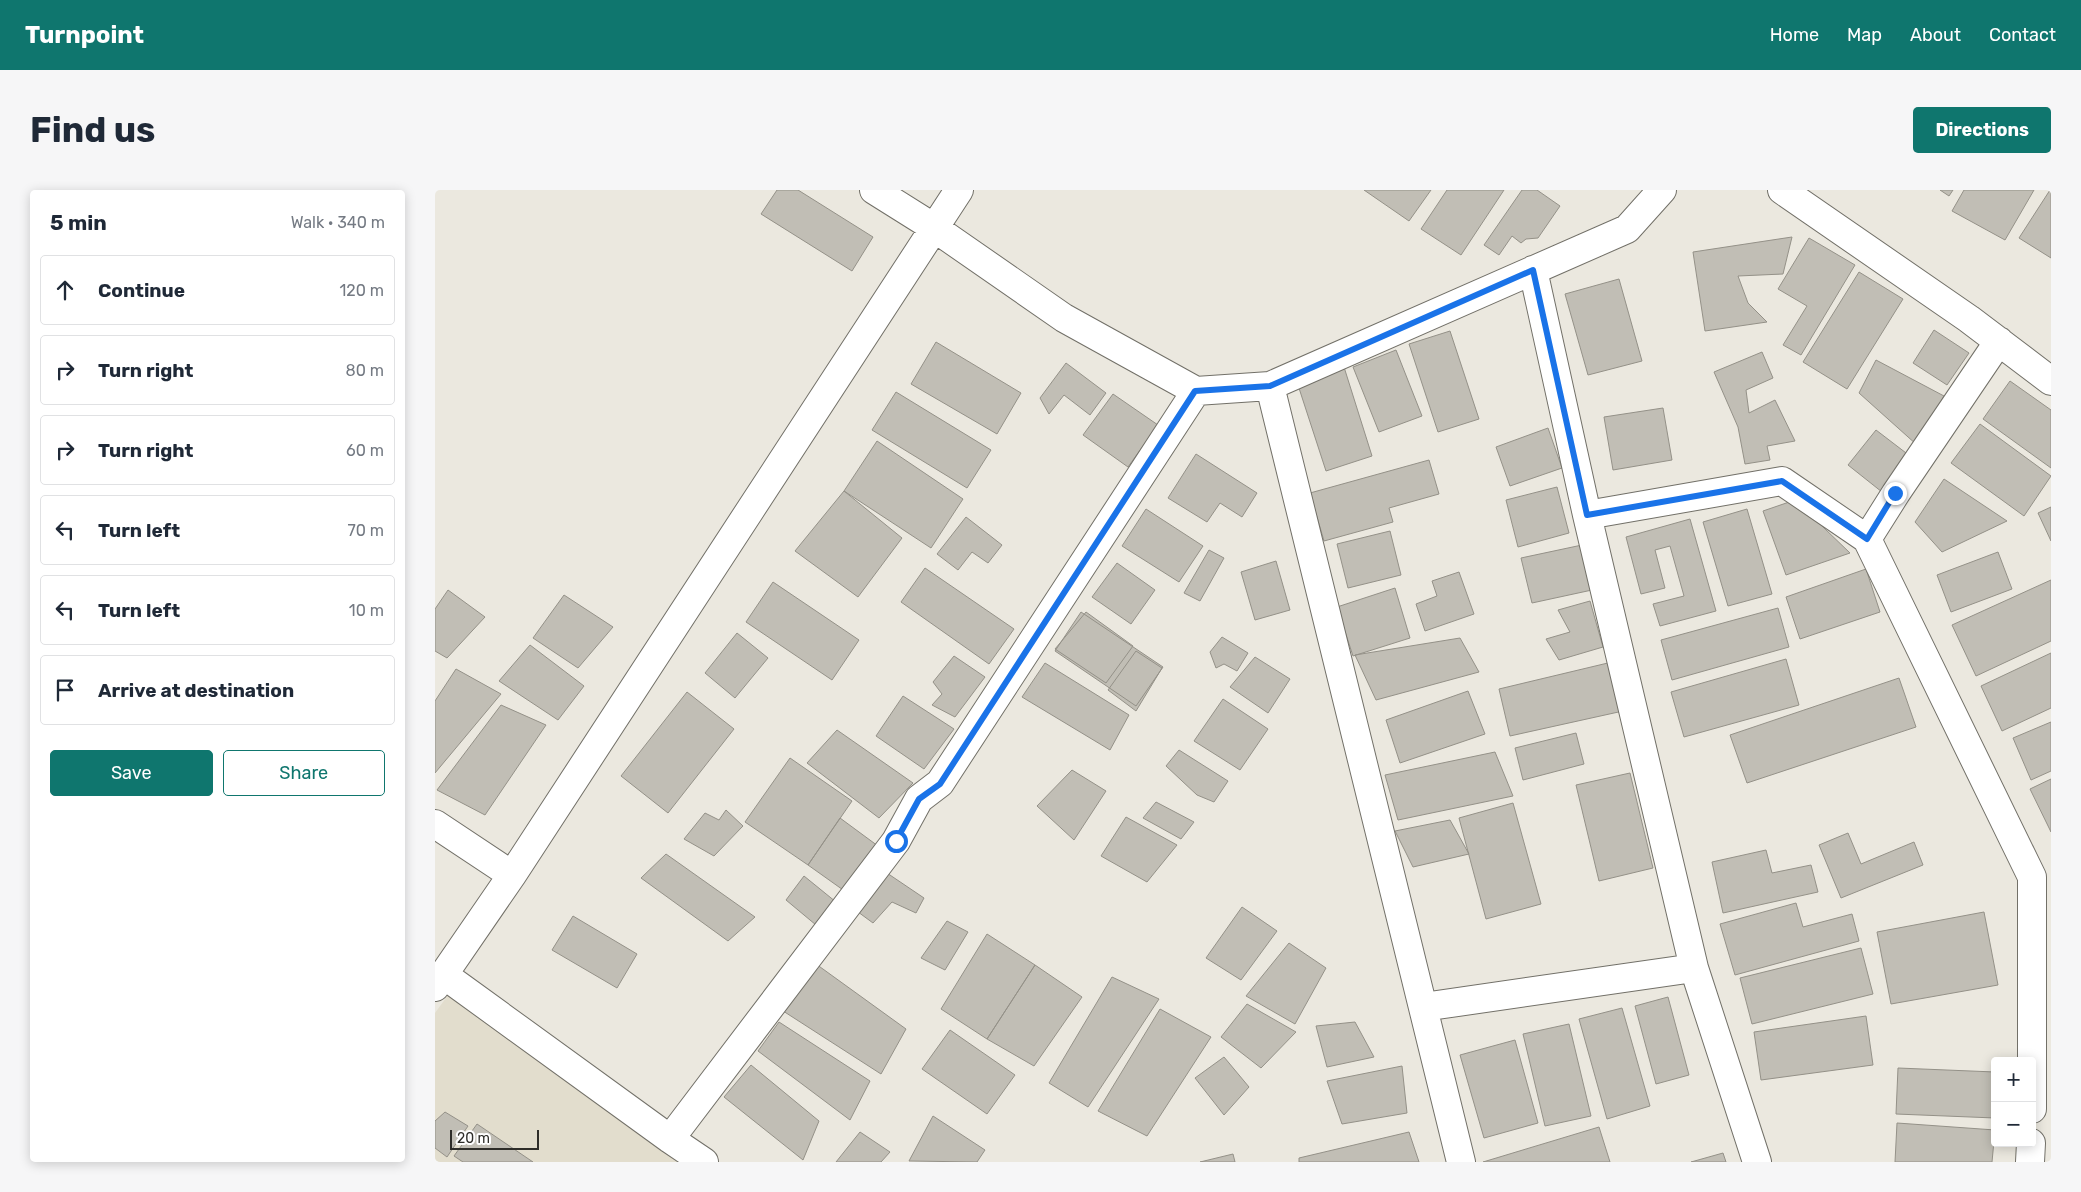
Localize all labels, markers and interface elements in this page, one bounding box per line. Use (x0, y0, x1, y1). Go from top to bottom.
text: Turnpoint (25, 21, 144, 49)
text: Home (1770, 24, 1819, 46)
text: Map (1847, 24, 1882, 46)
text: About (1910, 24, 1961, 46)
text: Contact (1989, 24, 2056, 46)
button: Directions (1913, 107, 2051, 153)
text: Find us (30, 109, 155, 151)
text: 5 min (50, 210, 107, 235)
text: Walk · 340 m (291, 213, 385, 232)
icon: ahead (51, 276, 79, 304)
text: Continue (98, 279, 185, 302)
text: 120 m (339, 281, 384, 300)
icon: right (51, 356, 79, 384)
text: Turn right (98, 359, 193, 382)
text: 80 m (346, 361, 384, 380)
icon: right (51, 436, 79, 464)
text: Turn right (98, 439, 193, 462)
text: 60 m (346, 441, 384, 460)
route end (1884, 482, 1907, 505)
icon: left (51, 516, 79, 544)
text: Turn left (98, 519, 180, 542)
text: 70 m (347, 521, 384, 540)
icon: left (51, 596, 79, 624)
text: Turn left (98, 599, 180, 622)
text: 10 m (349, 601, 384, 620)
icon: arrive (51, 676, 79, 704)
text: Arrive at destination (98, 679, 294, 702)
button: Save (50, 750, 213, 796)
button: Share (223, 750, 385, 796)
route start (885, 830, 908, 853)
map controls (1991, 1057, 2036, 1147)
button: + (1991, 1057, 2036, 1102)
button: − (1991, 1102, 2036, 1147)
scale bar (450, 1127, 539, 1150)
text: 20 m (457, 1130, 490, 1147)

